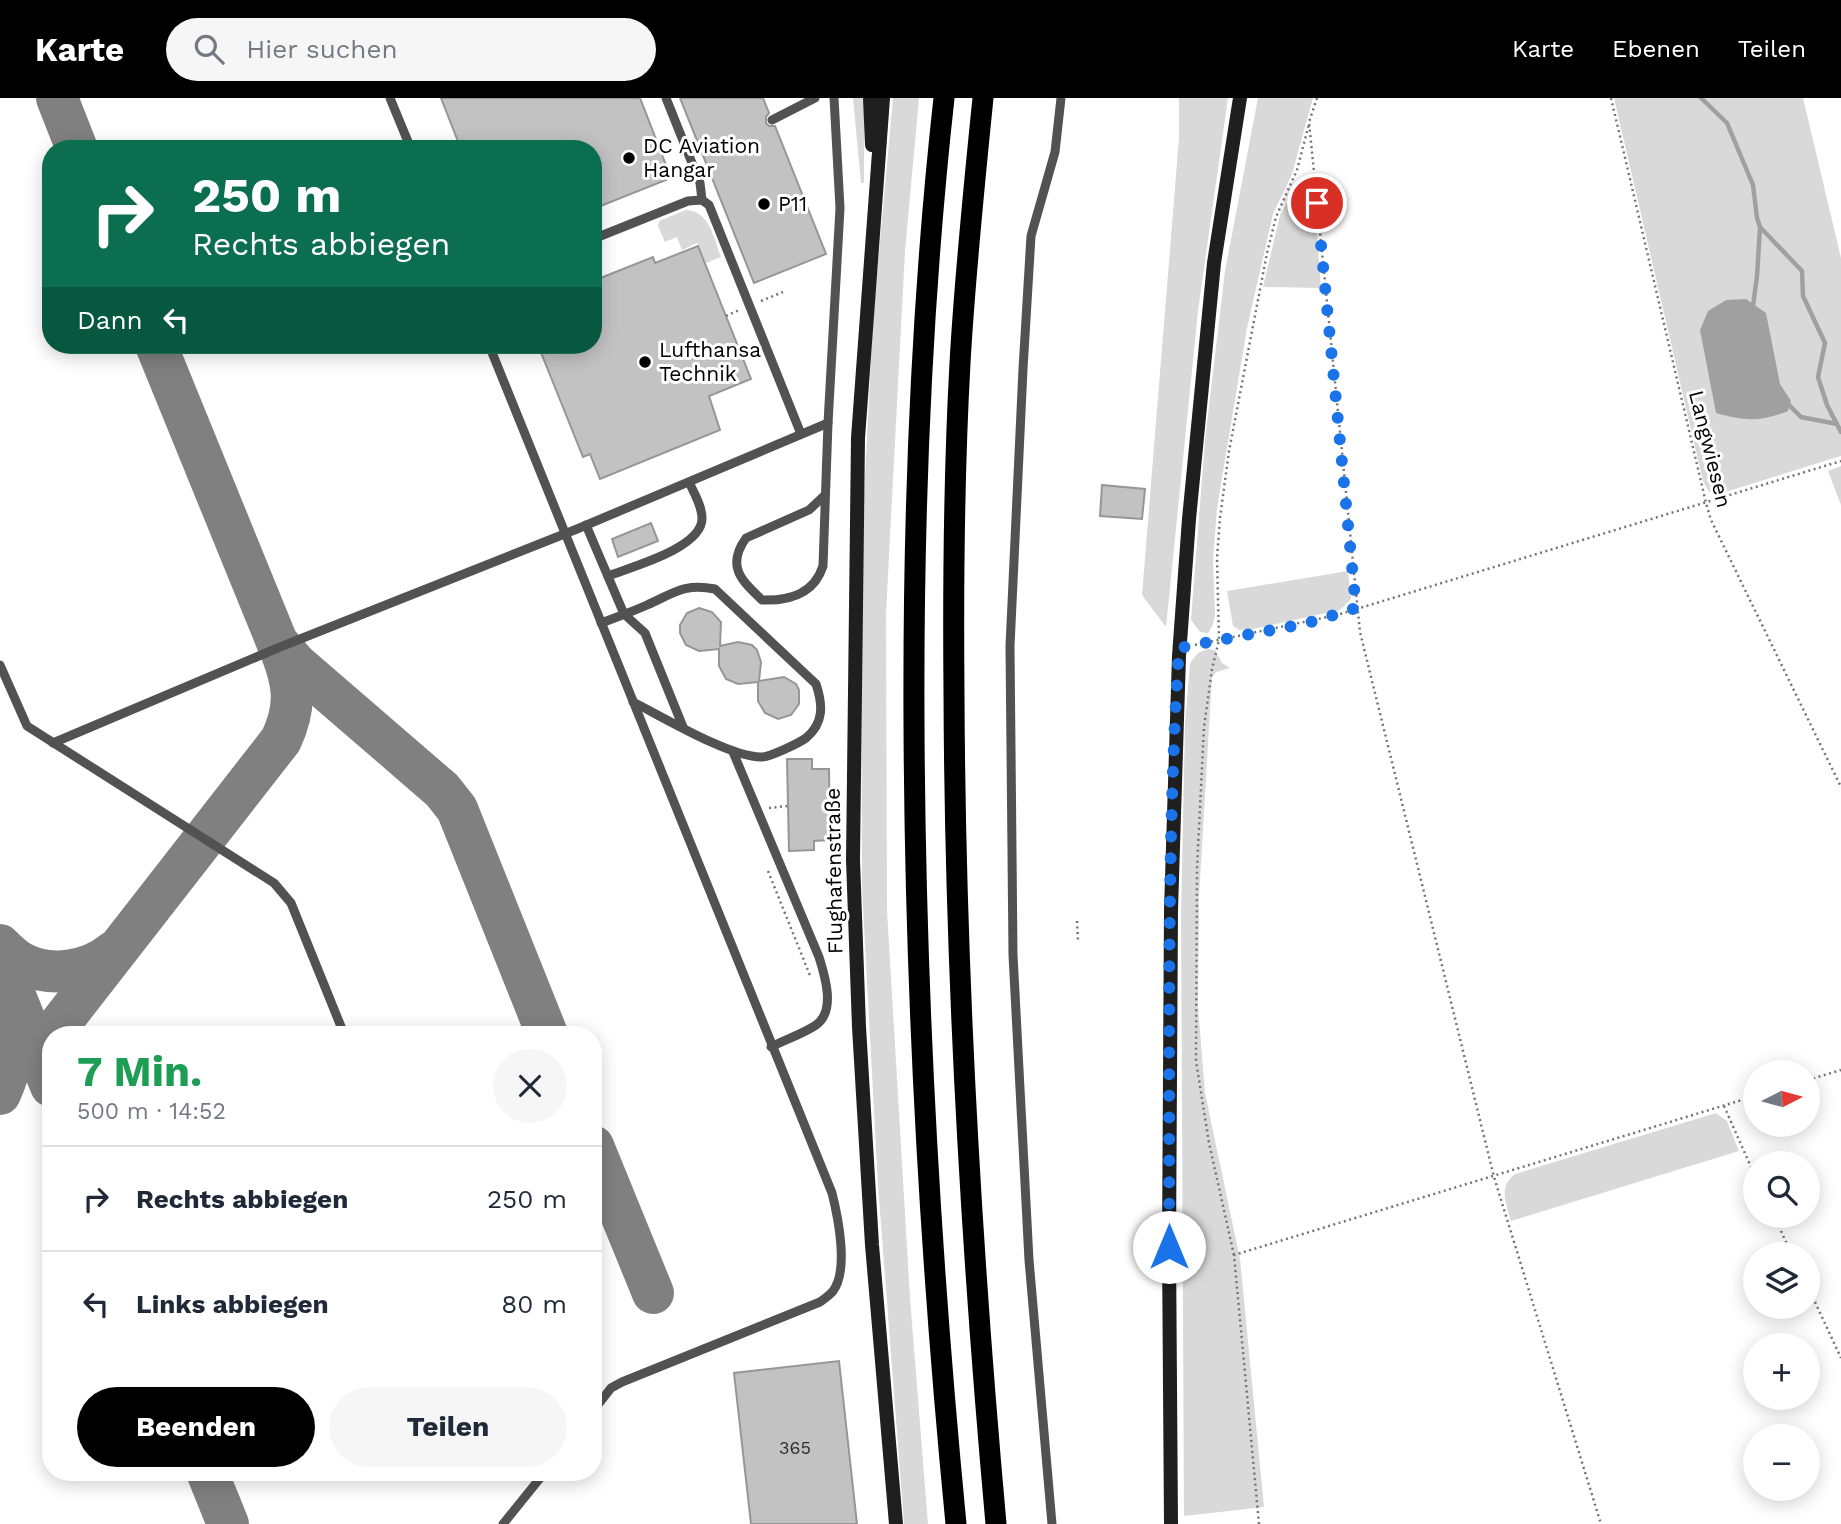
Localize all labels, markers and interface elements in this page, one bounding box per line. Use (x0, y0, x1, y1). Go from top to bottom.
search box (166, 18, 656, 81)
text: Karte (35, 30, 124, 69)
icon: search (190, 30, 228, 68)
text: Hier suchen (246, 34, 398, 64)
text: Karte (1512, 35, 1574, 63)
text: Ebenen (1612, 35, 1700, 63)
text: Teilen (1738, 35, 1806, 63)
place label: DC Aviation Hangar (643, 133, 760, 182)
marker: DC Aviation Hangar (621, 150, 637, 166)
text: 250 m (192, 166, 341, 224)
icon: right (77, 168, 168, 259)
pin (1287, 173, 1347, 233)
icon: arrive (1298, 184, 1336, 222)
place label: P11 (778, 191, 807, 216)
marker: P11 (756, 196, 772, 212)
text: Rechts abbiegen (192, 225, 450, 263)
icon: left (157, 301, 195, 339)
text: Dann (77, 305, 143, 335)
place label: Lufthansa Technik (659, 337, 761, 386)
marker: Lufthansa Technik (637, 354, 653, 370)
street label: Langwiesen (1684, 388, 1737, 510)
street label: Flughafenstraße (820, 788, 847, 954)
text: 7 Min. (77, 1047, 202, 1096)
button: close (493, 1049, 567, 1123)
north arrow (1743, 1060, 1820, 1138)
map controls (1743, 1060, 1820, 1501)
text: 500 m · 14:52 (77, 1098, 226, 1125)
button: search (1743, 1151, 1820, 1228)
icon: right (77, 1180, 115, 1218)
text: Rechts abbiegen (136, 1184, 348, 1214)
text: 250 m (487, 1184, 567, 1214)
position arrow (1132, 1210, 1206, 1284)
button: layers (1743, 1242, 1820, 1319)
icon: left (77, 1285, 115, 1323)
text: Links abbiegen (136, 1289, 329, 1319)
text: 80 m (501, 1289, 567, 1319)
button: + (1743, 1333, 1820, 1410)
button: Beenden (77, 1387, 315, 1467)
button: Teilen (329, 1387, 567, 1467)
button: − (1743, 1424, 1820, 1501)
house number: 365 (779, 1437, 811, 1458)

